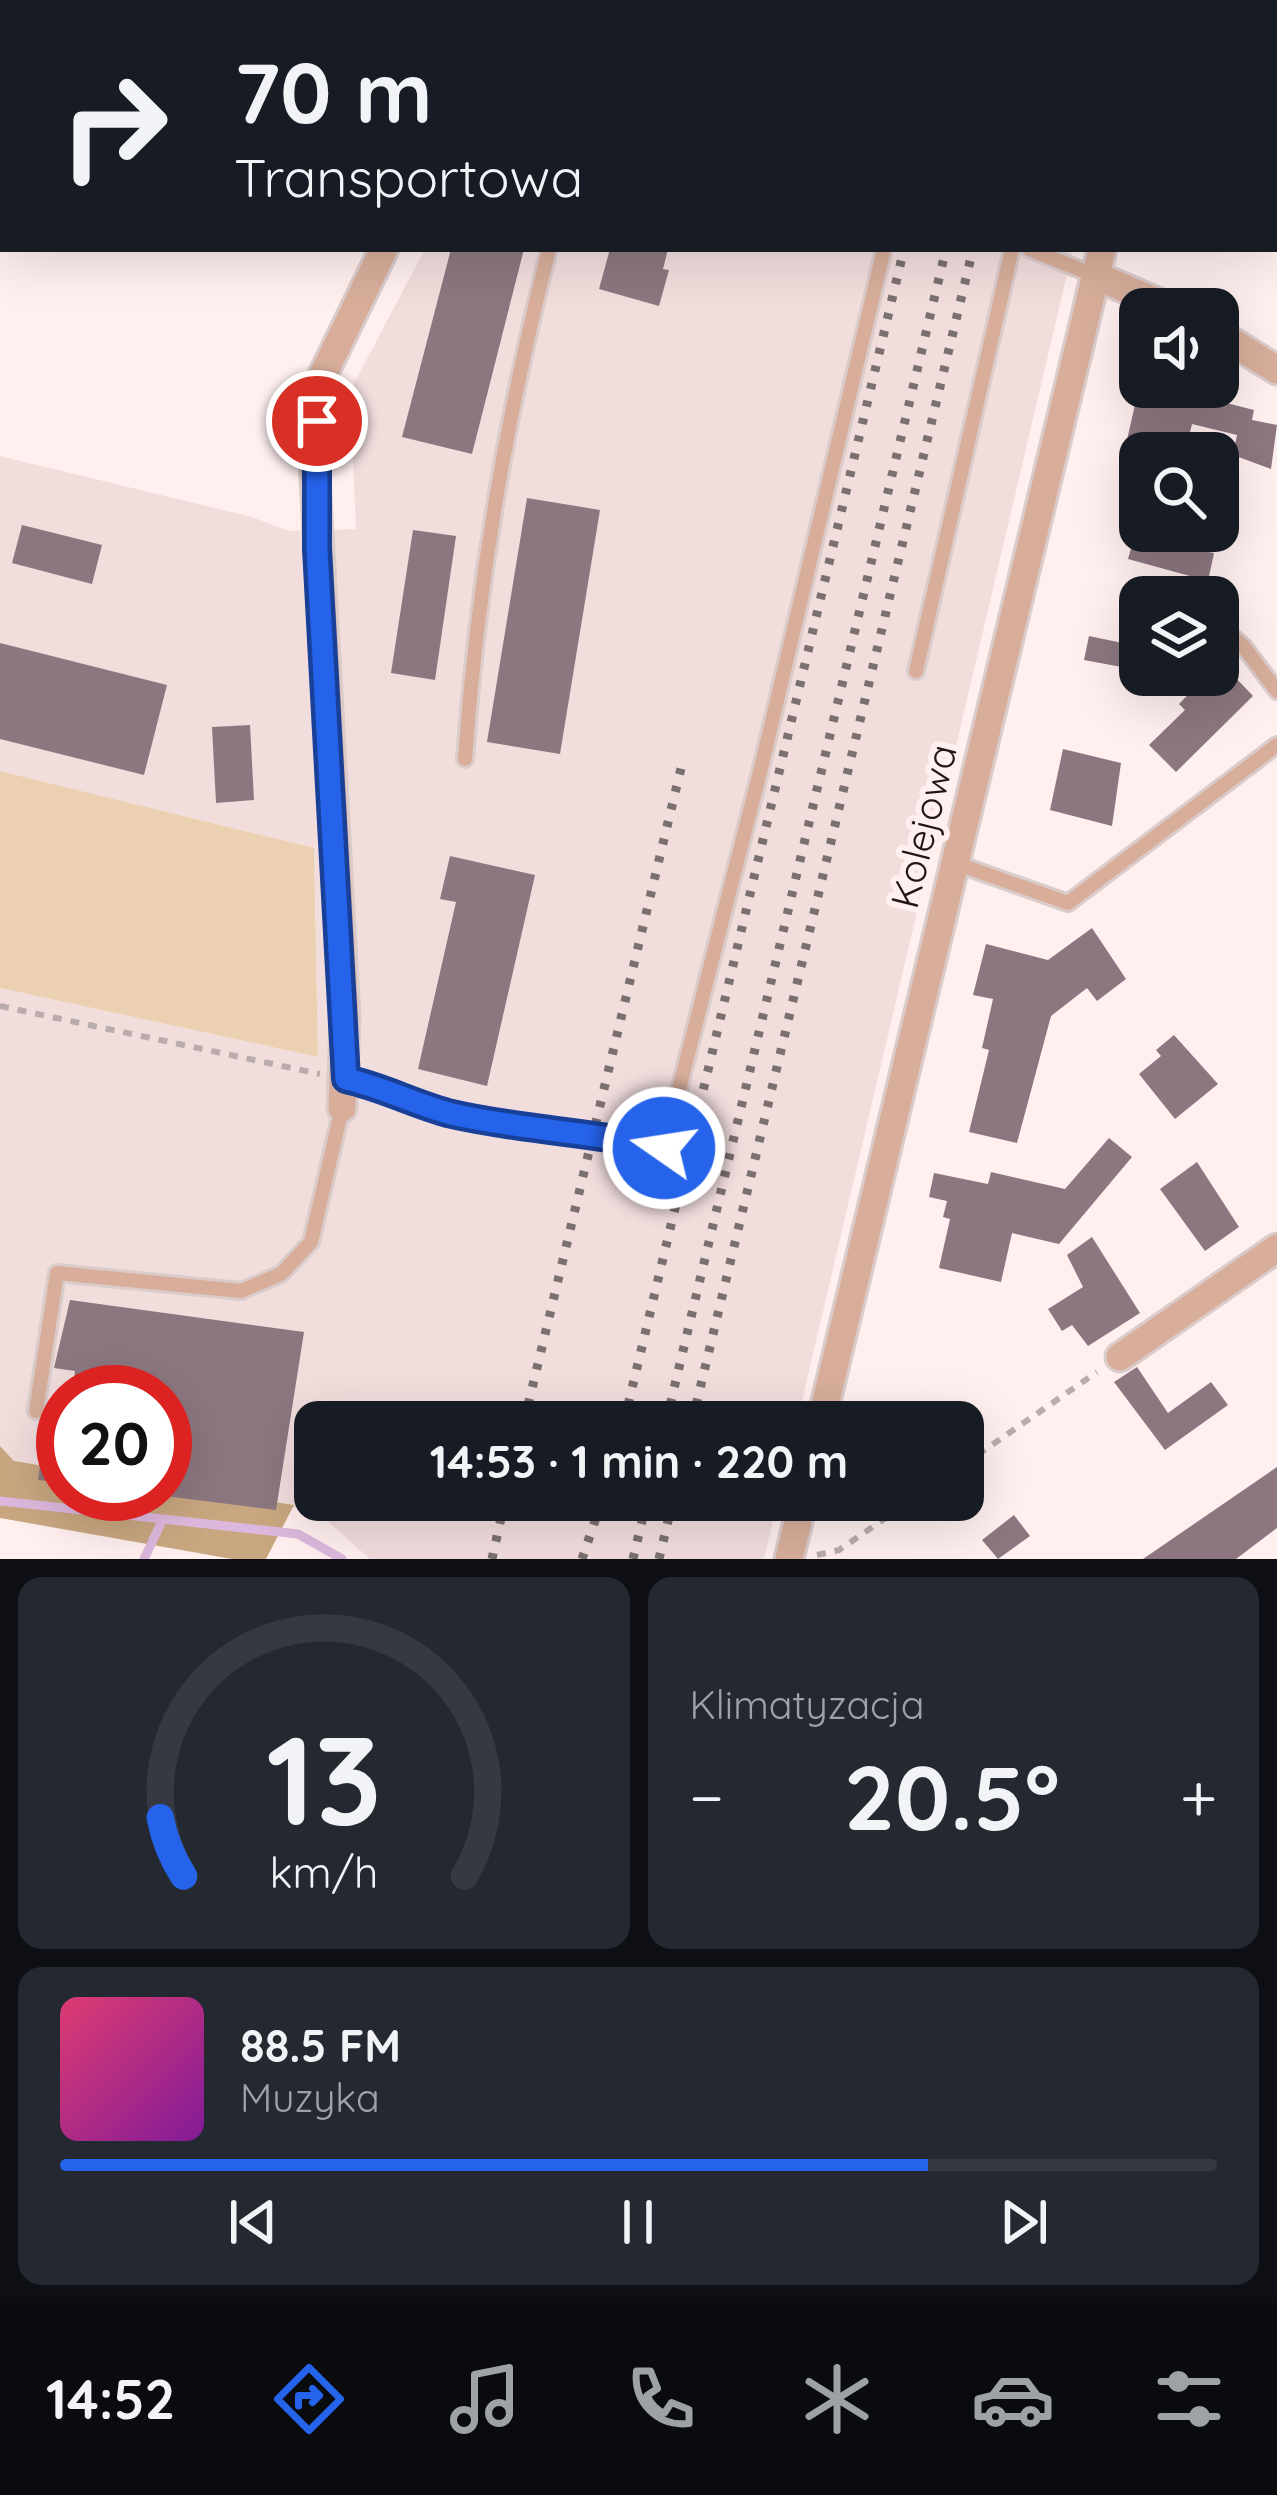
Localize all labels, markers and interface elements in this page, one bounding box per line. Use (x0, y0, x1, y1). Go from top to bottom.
text: 70 m (234, 39, 433, 144)
icon: right (36, 48, 192, 204)
text: Transportowa (234, 143, 583, 211)
map controls (1119, 288, 1239, 696)
button: sound (1119, 288, 1239, 408)
pin (266, 370, 368, 472)
icon: arrive (284, 388, 350, 454)
button: search (1119, 432, 1239, 552)
button: layers (1119, 576, 1239, 696)
street label: Kolejowa (879, 739, 967, 913)
position arrow (601, 1085, 727, 1211)
speed limit sign: 20 (36, 1365, 192, 1521)
text: 14:53 · 1 min · 220 m (430, 1433, 848, 1489)
text: Klimatyzacja (690, 1680, 924, 1729)
text: 13 (266, 1700, 382, 1856)
text: 20.5° (844, 1740, 1060, 1853)
text: − (690, 1755, 724, 1838)
text: + (1180, 1755, 1217, 1838)
text: km/h (269, 1845, 378, 1899)
text: 88.5 FM (240, 2017, 401, 2073)
text: Muzyka (240, 2073, 380, 2122)
icon: previous (220, 2189, 286, 2255)
icon: pause (605, 2189, 671, 2255)
icon: next (991, 2189, 1057, 2255)
icon: directions (267, 2357, 351, 2441)
icon: music (443, 2357, 527, 2441)
icon: phone (619, 2357, 703, 2441)
icon: climate (795, 2357, 879, 2441)
icon: car (971, 2357, 1055, 2441)
icon: filters (1147, 2357, 1231, 2441)
text: 14:52 (46, 2365, 175, 2433)

